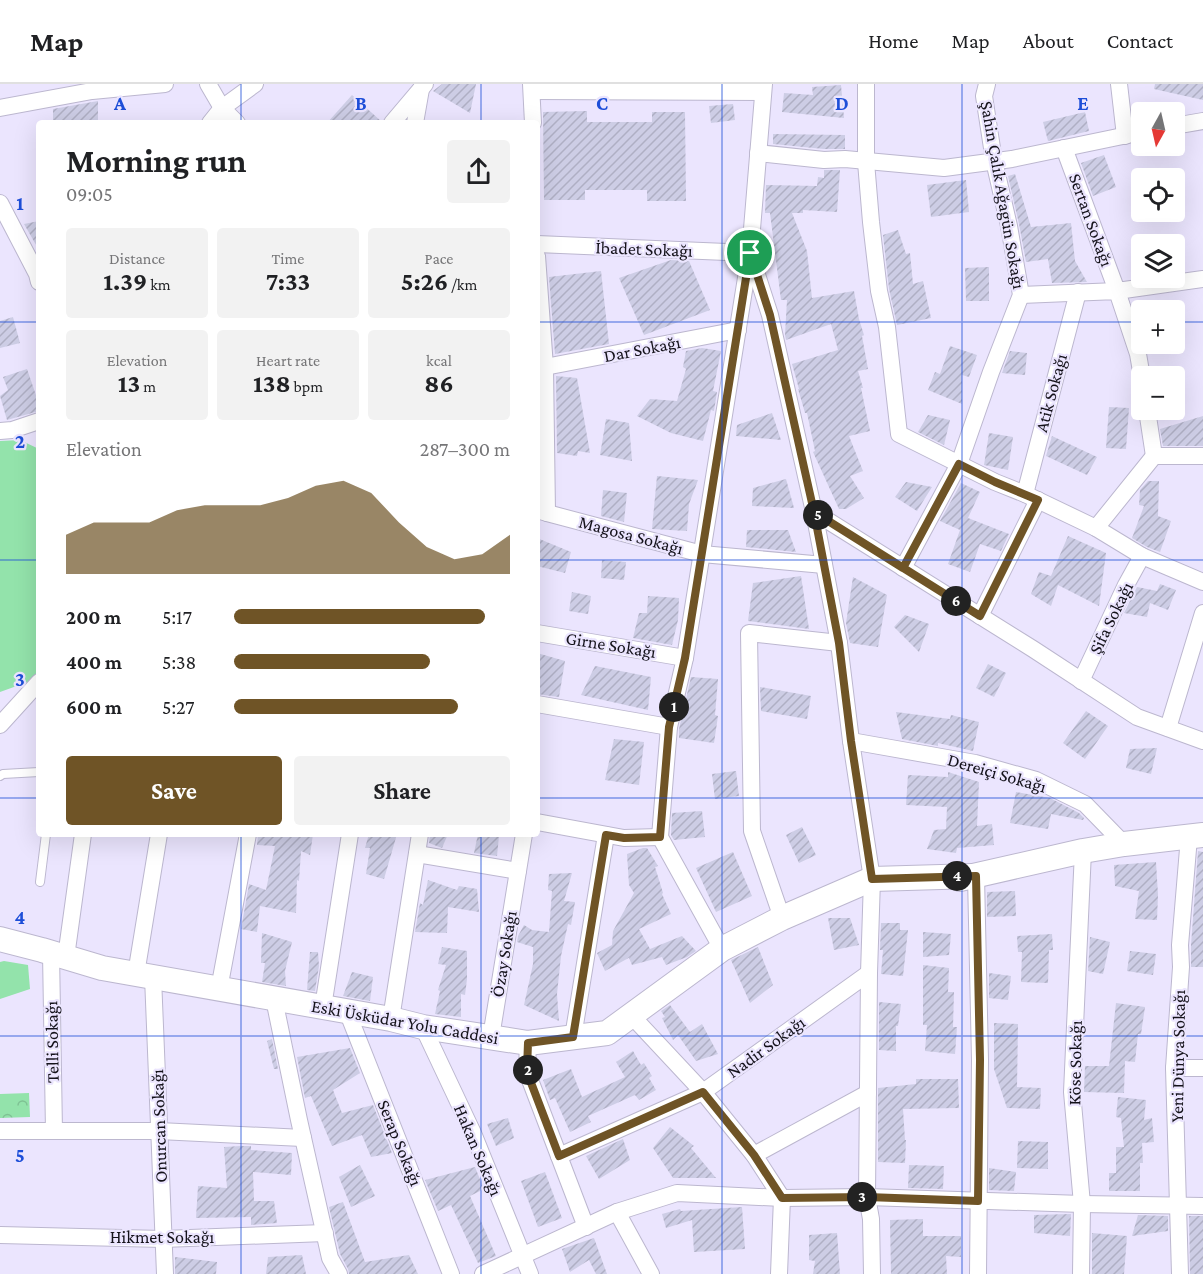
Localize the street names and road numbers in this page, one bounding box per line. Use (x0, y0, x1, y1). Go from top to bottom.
street label: Şahin Çalık Ağagün Sokağı (977, 99, 1029, 291)
street label: Sertan Sokağı (1065, 171, 1117, 270)
street label: İbadet Sokağı (595, 237, 693, 261)
street label: Dar Sokağı (602, 332, 682, 366)
street label: Atik Sokağı (1031, 351, 1071, 434)
street label: Magosa Sokağı (577, 511, 686, 559)
street label: Şifa Sokağı (1085, 578, 1137, 657)
street label: Girne Sokağı (564, 628, 658, 662)
street label: Dereiçi Sokağı (945, 749, 1049, 797)
street label: Özay Sokağı (487, 909, 521, 999)
street label: Yeni Dünya Sokağı (1167, 989, 1189, 1122)
street label: Eski Üsküdar Yolu Caddesi (310, 996, 501, 1048)
street label: Telli Sokağı (41, 1000, 63, 1083)
street label: Nadir Sokağı (723, 1012, 809, 1082)
street label: Köse Sokağı (1064, 1020, 1086, 1106)
street label: Onurcan Sokağı (147, 1069, 171, 1183)
street label: Serap Sokağı (374, 1097, 426, 1189)
street label: Hakan Sokağı (450, 1101, 506, 1199)
street label: Hikmet Sokağı (110, 1227, 215, 1247)

